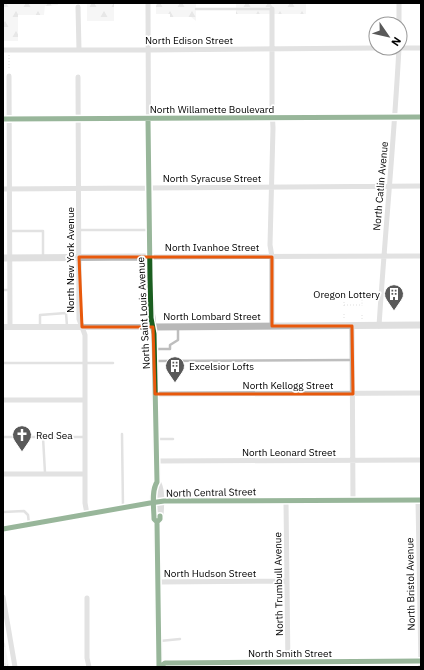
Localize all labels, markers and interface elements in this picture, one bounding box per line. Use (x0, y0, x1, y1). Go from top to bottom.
north arrow (368, 16, 408, 56)
street label: North Edison Street (145, 34, 233, 47)
text: N (388, 34, 404, 49)
street label: North Willamette Boulevard (150, 103, 274, 116)
street label: North Catlin Avenue (370, 140, 391, 231)
street label: North Syracuse Street (163, 172, 262, 185)
street label: North New York Avenue (64, 206, 77, 313)
street label: North Ivanhoe Street (165, 241, 260, 254)
street label: North Saint Louis Avenue (134, 256, 153, 369)
building icon: Oregon Lottery (383, 283, 405, 311)
place label: Oregon Lottery (313, 288, 380, 301)
street label: North Lombard Street (163, 310, 261, 323)
building icon: Excelsior Lofts (164, 355, 186, 383)
place label: Excelsior Lofts (189, 360, 254, 373)
street label: North Kellogg Street (243, 379, 334, 392)
church icon: Red Sea (11, 424, 33, 452)
place label: Red Sea (36, 429, 73, 442)
street label: North Leonard Street (242, 446, 337, 459)
street label: North Central Street (166, 485, 257, 500)
street label: North Trumbull Avenue (271, 531, 286, 636)
street label: North Bristol Avenue (403, 537, 418, 631)
street label: North Hudson Street (164, 567, 257, 580)
street label: North Smith Street (248, 647, 332, 660)

